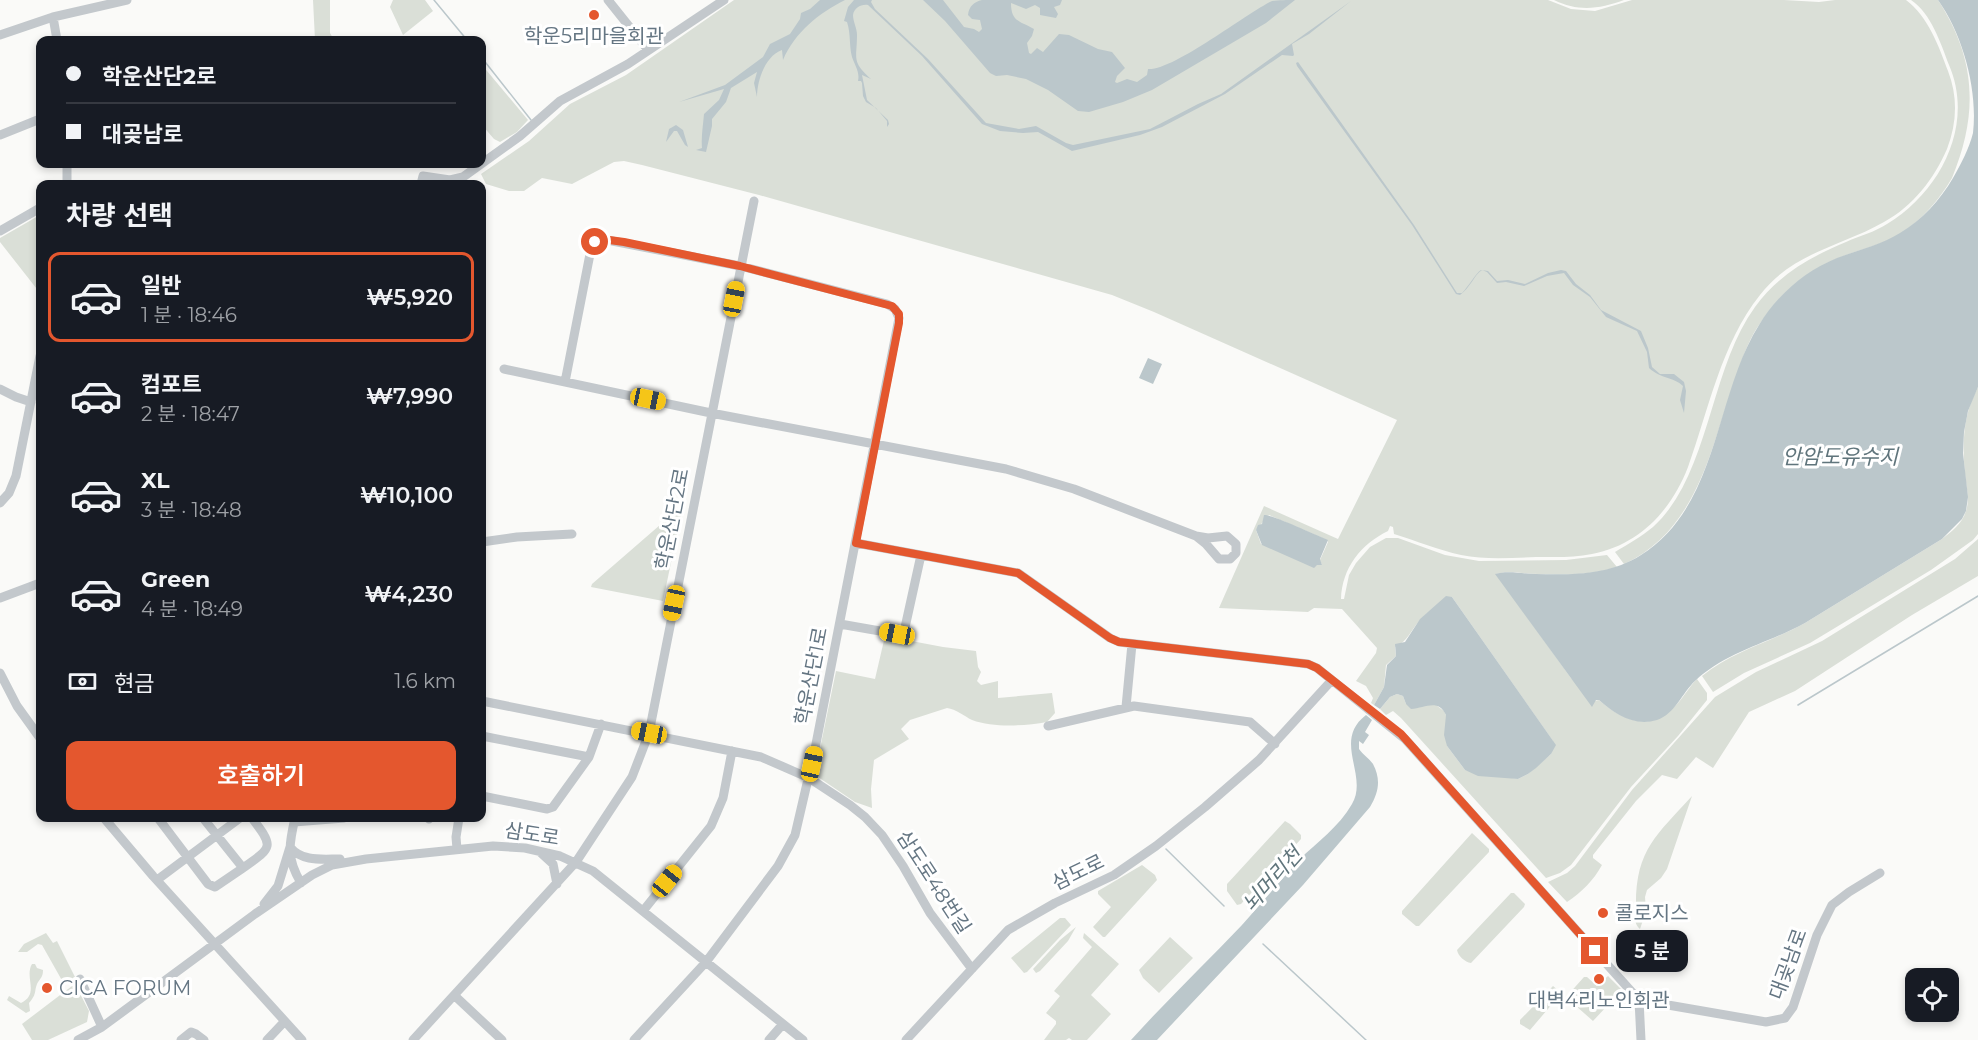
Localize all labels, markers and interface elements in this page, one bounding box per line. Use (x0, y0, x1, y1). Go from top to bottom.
marker: 학운5리마을회관 (587, 8, 601, 22)
place label: 학운5리마을회관 (524, 24, 664, 48)
text: 학운산단2로 (102, 63, 216, 90)
text: 대곶남로 (102, 121, 183, 148)
text: 차량 선택 (66, 199, 173, 232)
route start (581, 228, 608, 255)
icon: car (69, 270, 123, 324)
text: 일반 (141, 272, 181, 299)
car (722, 280, 746, 318)
text: ₩5,920 (367, 284, 453, 311)
text: 1 분 · 18:46 (141, 303, 237, 327)
icon: car (69, 369, 123, 423)
text: 컴포트 (141, 371, 202, 398)
text: ₩7,990 (366, 383, 453, 410)
car (629, 386, 667, 412)
text: 2 분 · 18:47 (141, 402, 240, 426)
water label: 안암도유수지 (1782, 444, 1900, 469)
street label: 학운산단2로 (650, 466, 694, 572)
text: XL (141, 467, 170, 494)
icon: car (69, 468, 123, 522)
text: ₩10,100 (360, 482, 453, 509)
text: 3 분 · 18:48 (141, 498, 242, 522)
text: Green (141, 566, 210, 593)
icon: car (69, 567, 123, 621)
text: ₩4,230 (365, 581, 453, 608)
car (661, 584, 687, 622)
text: 4 분 · 18:49 (141, 597, 243, 621)
car (878, 622, 916, 646)
street label: 학운산단1로 (790, 625, 832, 727)
icon: cash (66, 665, 99, 698)
text: 1.6 km (394, 669, 456, 693)
text: 현금 (114, 670, 154, 697)
car (630, 721, 668, 745)
button: 호출하기 (66, 741, 456, 810)
car (799, 745, 825, 783)
street label: 삼도로 (503, 818, 561, 850)
street label: 삼도로48번길 (892, 826, 976, 938)
water label: 뇌머리천 (1237, 840, 1309, 916)
street label: 삼도로 (1048, 849, 1108, 895)
car (649, 861, 685, 901)
place label: 콜로지스 (1615, 901, 1689, 925)
marker: 콜로지스 (1596, 906, 1610, 920)
street label: 대곶남로 (1764, 925, 1812, 1003)
callout: 5 분 (1616, 930, 1688, 972)
route end (1581, 937, 1608, 964)
text: 5 분 (1634, 939, 1670, 963)
map controls (1905, 968, 1959, 1022)
button: locate (1905, 968, 1959, 1022)
marker: 대벽4리노인회관 (1592, 972, 1606, 986)
place label: CICA FORUM (59, 976, 191, 1000)
marker: CICA FORUM (40, 981, 54, 995)
place label: 대벽4리노인회관 (1528, 988, 1670, 1012)

